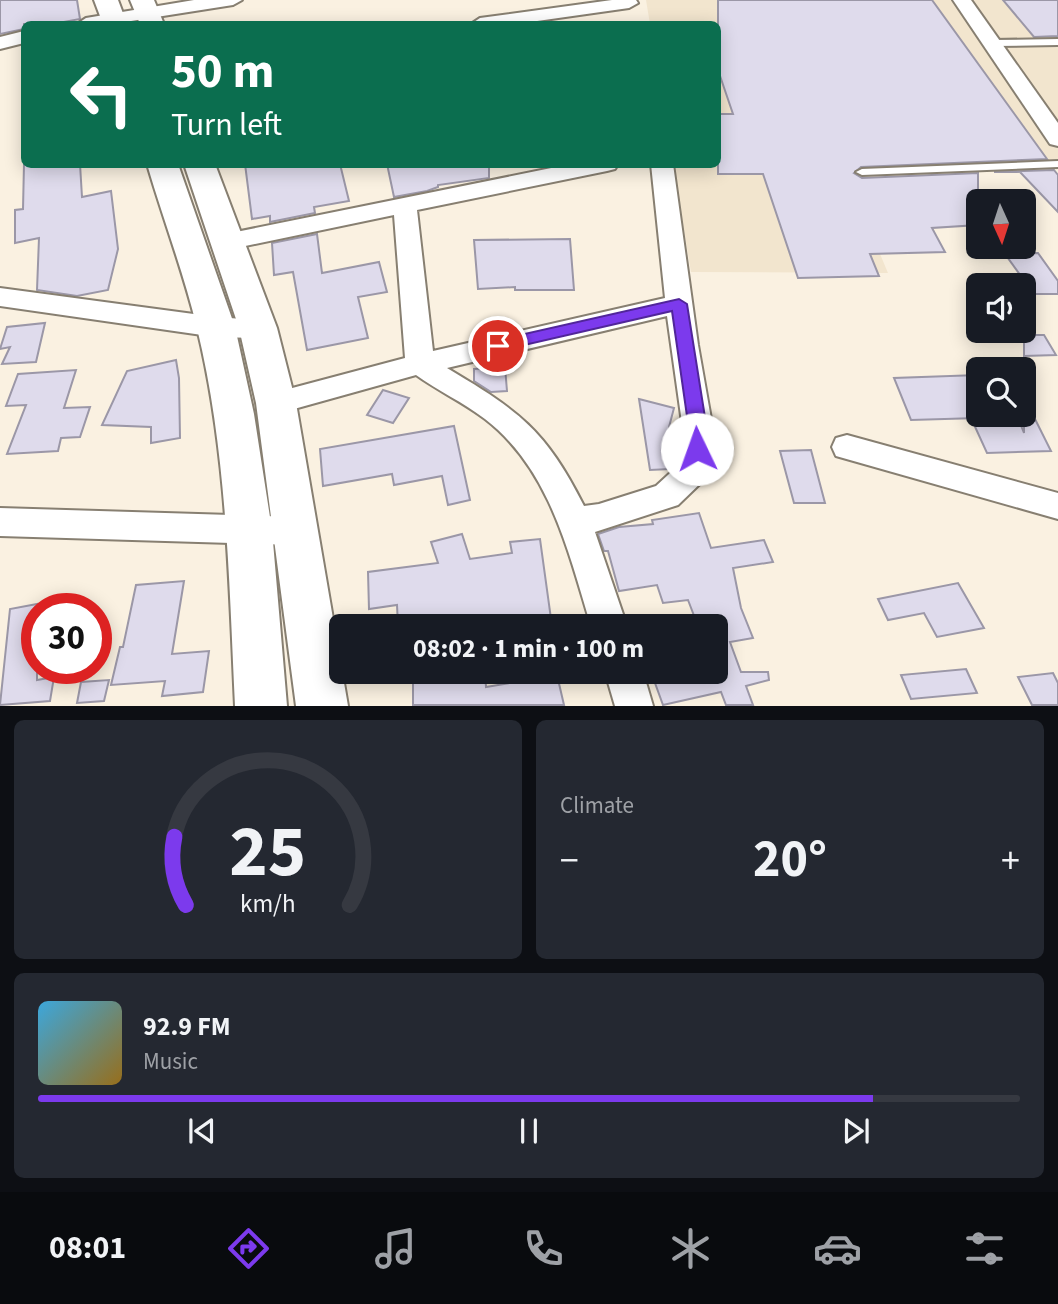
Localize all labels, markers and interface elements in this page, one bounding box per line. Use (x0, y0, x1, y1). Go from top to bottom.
text: 50 m (171, 37, 275, 107)
icon: left (56, 49, 147, 140)
text: Turn left (171, 102, 282, 148)
north arrow (966, 189, 1036, 259)
map controls (966, 189, 1036, 427)
button: sound (966, 273, 1036, 343)
pin (468, 316, 528, 376)
icon: arrive (479, 327, 517, 365)
button: search (966, 357, 1036, 427)
position arrow (660, 412, 734, 486)
speed limit sign: 30 (21, 593, 112, 684)
text: 08:02 · 1 min · 100 m (413, 630, 644, 667)
text: Climate (560, 789, 634, 822)
text: 25 (230, 801, 306, 905)
text: 20° (753, 823, 827, 897)
text: − (560, 834, 579, 888)
text: + (1001, 834, 1020, 888)
text: km/h (240, 886, 296, 922)
text: 92.9 FM (143, 1008, 231, 1045)
text: Music (143, 1045, 198, 1078)
icon: previous (183, 1112, 221, 1150)
icon: pause (510, 1112, 548, 1150)
icon: next (837, 1112, 875, 1150)
icon: directions (224, 1224, 273, 1273)
icon: music (371, 1224, 420, 1273)
icon: phone (519, 1224, 568, 1273)
icon: climate (666, 1224, 715, 1273)
icon: car (813, 1224, 862, 1273)
icon: filters (960, 1224, 1009, 1273)
text: 08:01 (49, 1225, 126, 1271)

